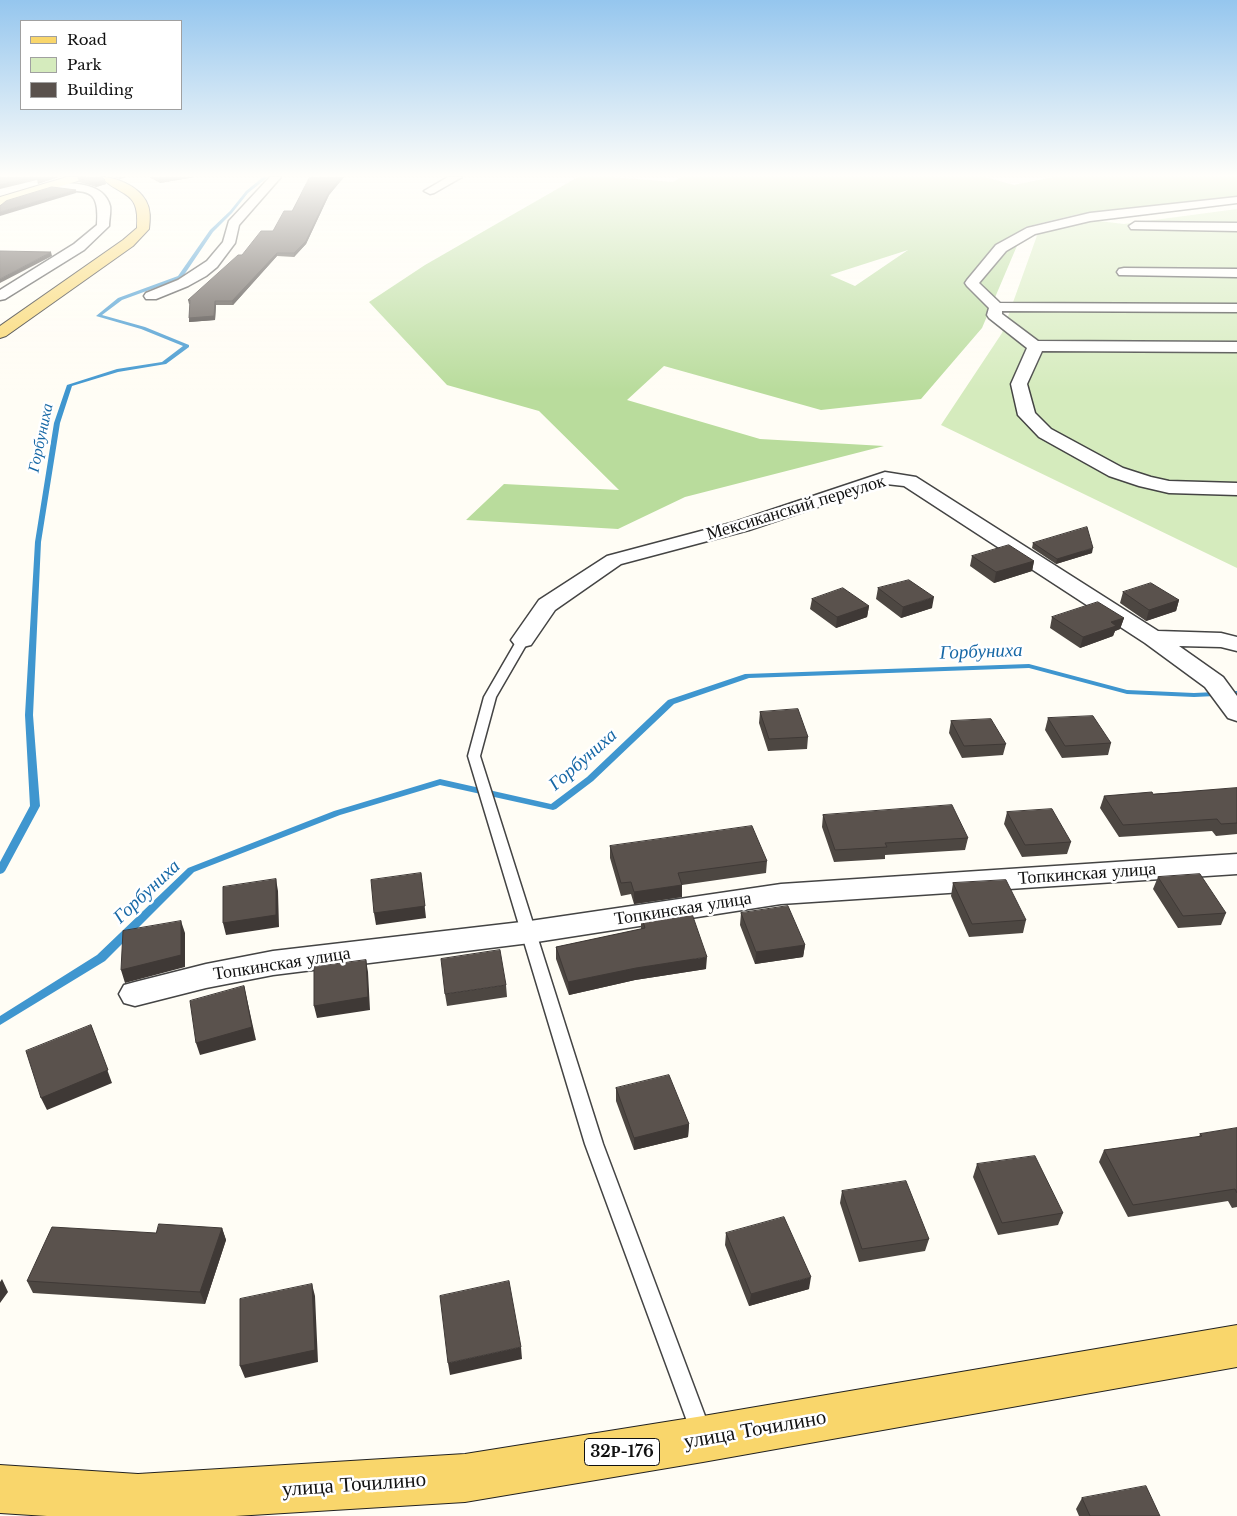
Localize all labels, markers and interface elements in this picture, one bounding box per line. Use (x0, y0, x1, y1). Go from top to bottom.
legend (20, 20, 182, 110)
text: Road (67, 30, 107, 49)
text: Park (67, 55, 102, 74)
text: Building (67, 80, 133, 99)
water label: Горбуниха (24, 402, 58, 474)
street label: Мексиканский переулок (704, 470, 888, 546)
water label: Горбуниха (939, 639, 1023, 665)
water label: Горбуниха (544, 724, 622, 796)
water label: Горбуниха (109, 855, 185, 929)
street label: Топкинская улица (1017, 858, 1157, 890)
street label: Топкинская улица (613, 887, 753, 931)
street label: Топкинская улица (212, 942, 352, 986)
street label: улица Точилино (682, 1405, 828, 1455)
road number: 32Р-176 (584, 1438, 660, 1465)
street label: улица Точилино (281, 1467, 427, 1503)

